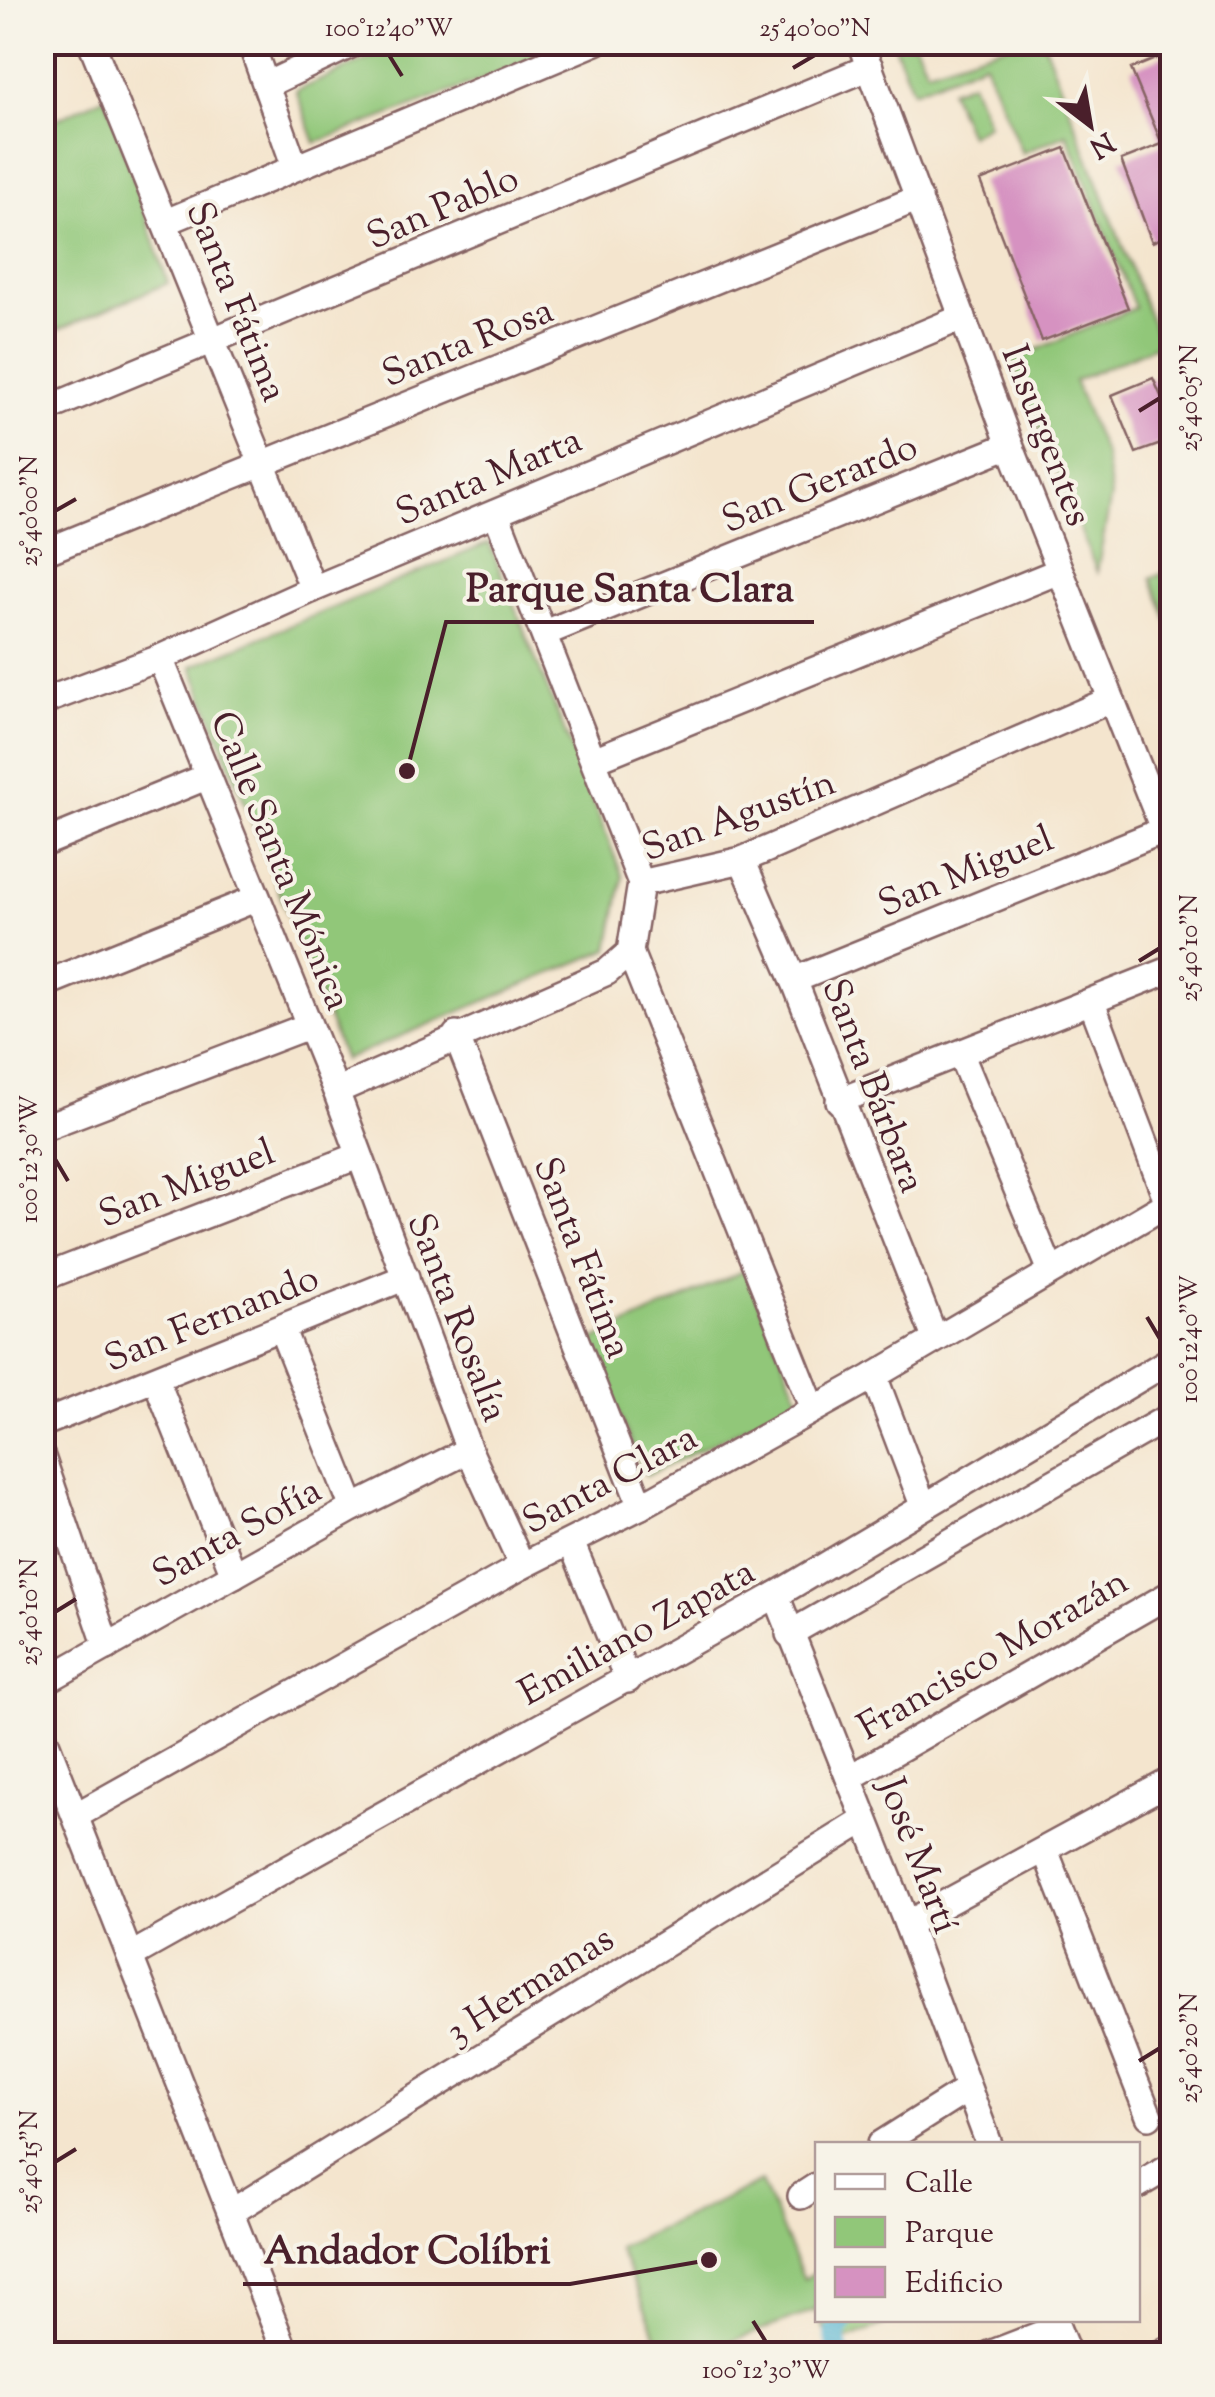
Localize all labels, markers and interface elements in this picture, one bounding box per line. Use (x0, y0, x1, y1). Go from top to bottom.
text: 100°12'40"W (325, 12, 453, 48)
text: 25°40'00"N (759, 12, 871, 48)
north arrow (1040, 75, 1140, 175)
text: N (1081, 121, 1121, 167)
street label: San Pablo (359, 153, 528, 266)
street label: Santa Fátima (170, 194, 299, 411)
street label: Santa Rosa (375, 286, 562, 404)
street label: Insurgentes (985, 338, 1103, 535)
text: 25°40'05"N (1173, 344, 1209, 452)
street label: Santa Marta (388, 415, 591, 542)
street label: San Gerardo (714, 422, 927, 549)
text: 25°40'00"N (13, 455, 49, 567)
callout: Parque Santa Clara (446, 552, 814, 622)
text: Parque Santa Clara (466, 563, 795, 620)
street label: Calle Santa Mónica (194, 704, 363, 1019)
street label: San Agustín (635, 758, 844, 878)
street label: San Miguel (871, 814, 1062, 933)
text: 25°40'10"N (1173, 894, 1209, 1002)
street label: Santa Bárbara (806, 972, 937, 1201)
text: 100°12'30"W (13, 1095, 49, 1223)
street label: San Miguel (91, 1127, 283, 1244)
street label: Santa Fátima (517, 1150, 643, 1367)
street label: Santa Rosalía (391, 1206, 520, 1430)
street label: San Fernando (97, 1253, 328, 1388)
text: 100°12'40"W (1173, 1275, 1209, 1403)
street label: Santa Clara (514, 1413, 708, 1550)
street label: Santa Sofía (144, 1466, 332, 1603)
street label: Emiliano Zapata (510, 1547, 766, 1722)
street label: Francisco Morazán (849, 1557, 1139, 1756)
text: 25°40'10"N (13, 1558, 49, 1666)
street label: José Martí (861, 1769, 971, 1942)
street label: 3 Hermanas (437, 1914, 626, 2060)
text: 25°40'20"N (1173, 1992, 1209, 2104)
text: 25°40'15"N (13, 2110, 49, 2214)
legend (815, 2142, 1140, 2322)
text: Calle (905, 2163, 973, 2206)
text: Parque (905, 2213, 994, 2256)
callout: Andador Colíbri (243, 2214, 570, 2284)
text: Andador Colíbri (263, 2225, 551, 2282)
text: Edificio (905, 2263, 1003, 2306)
text: 100°12'30"W (702, 2354, 830, 2390)

